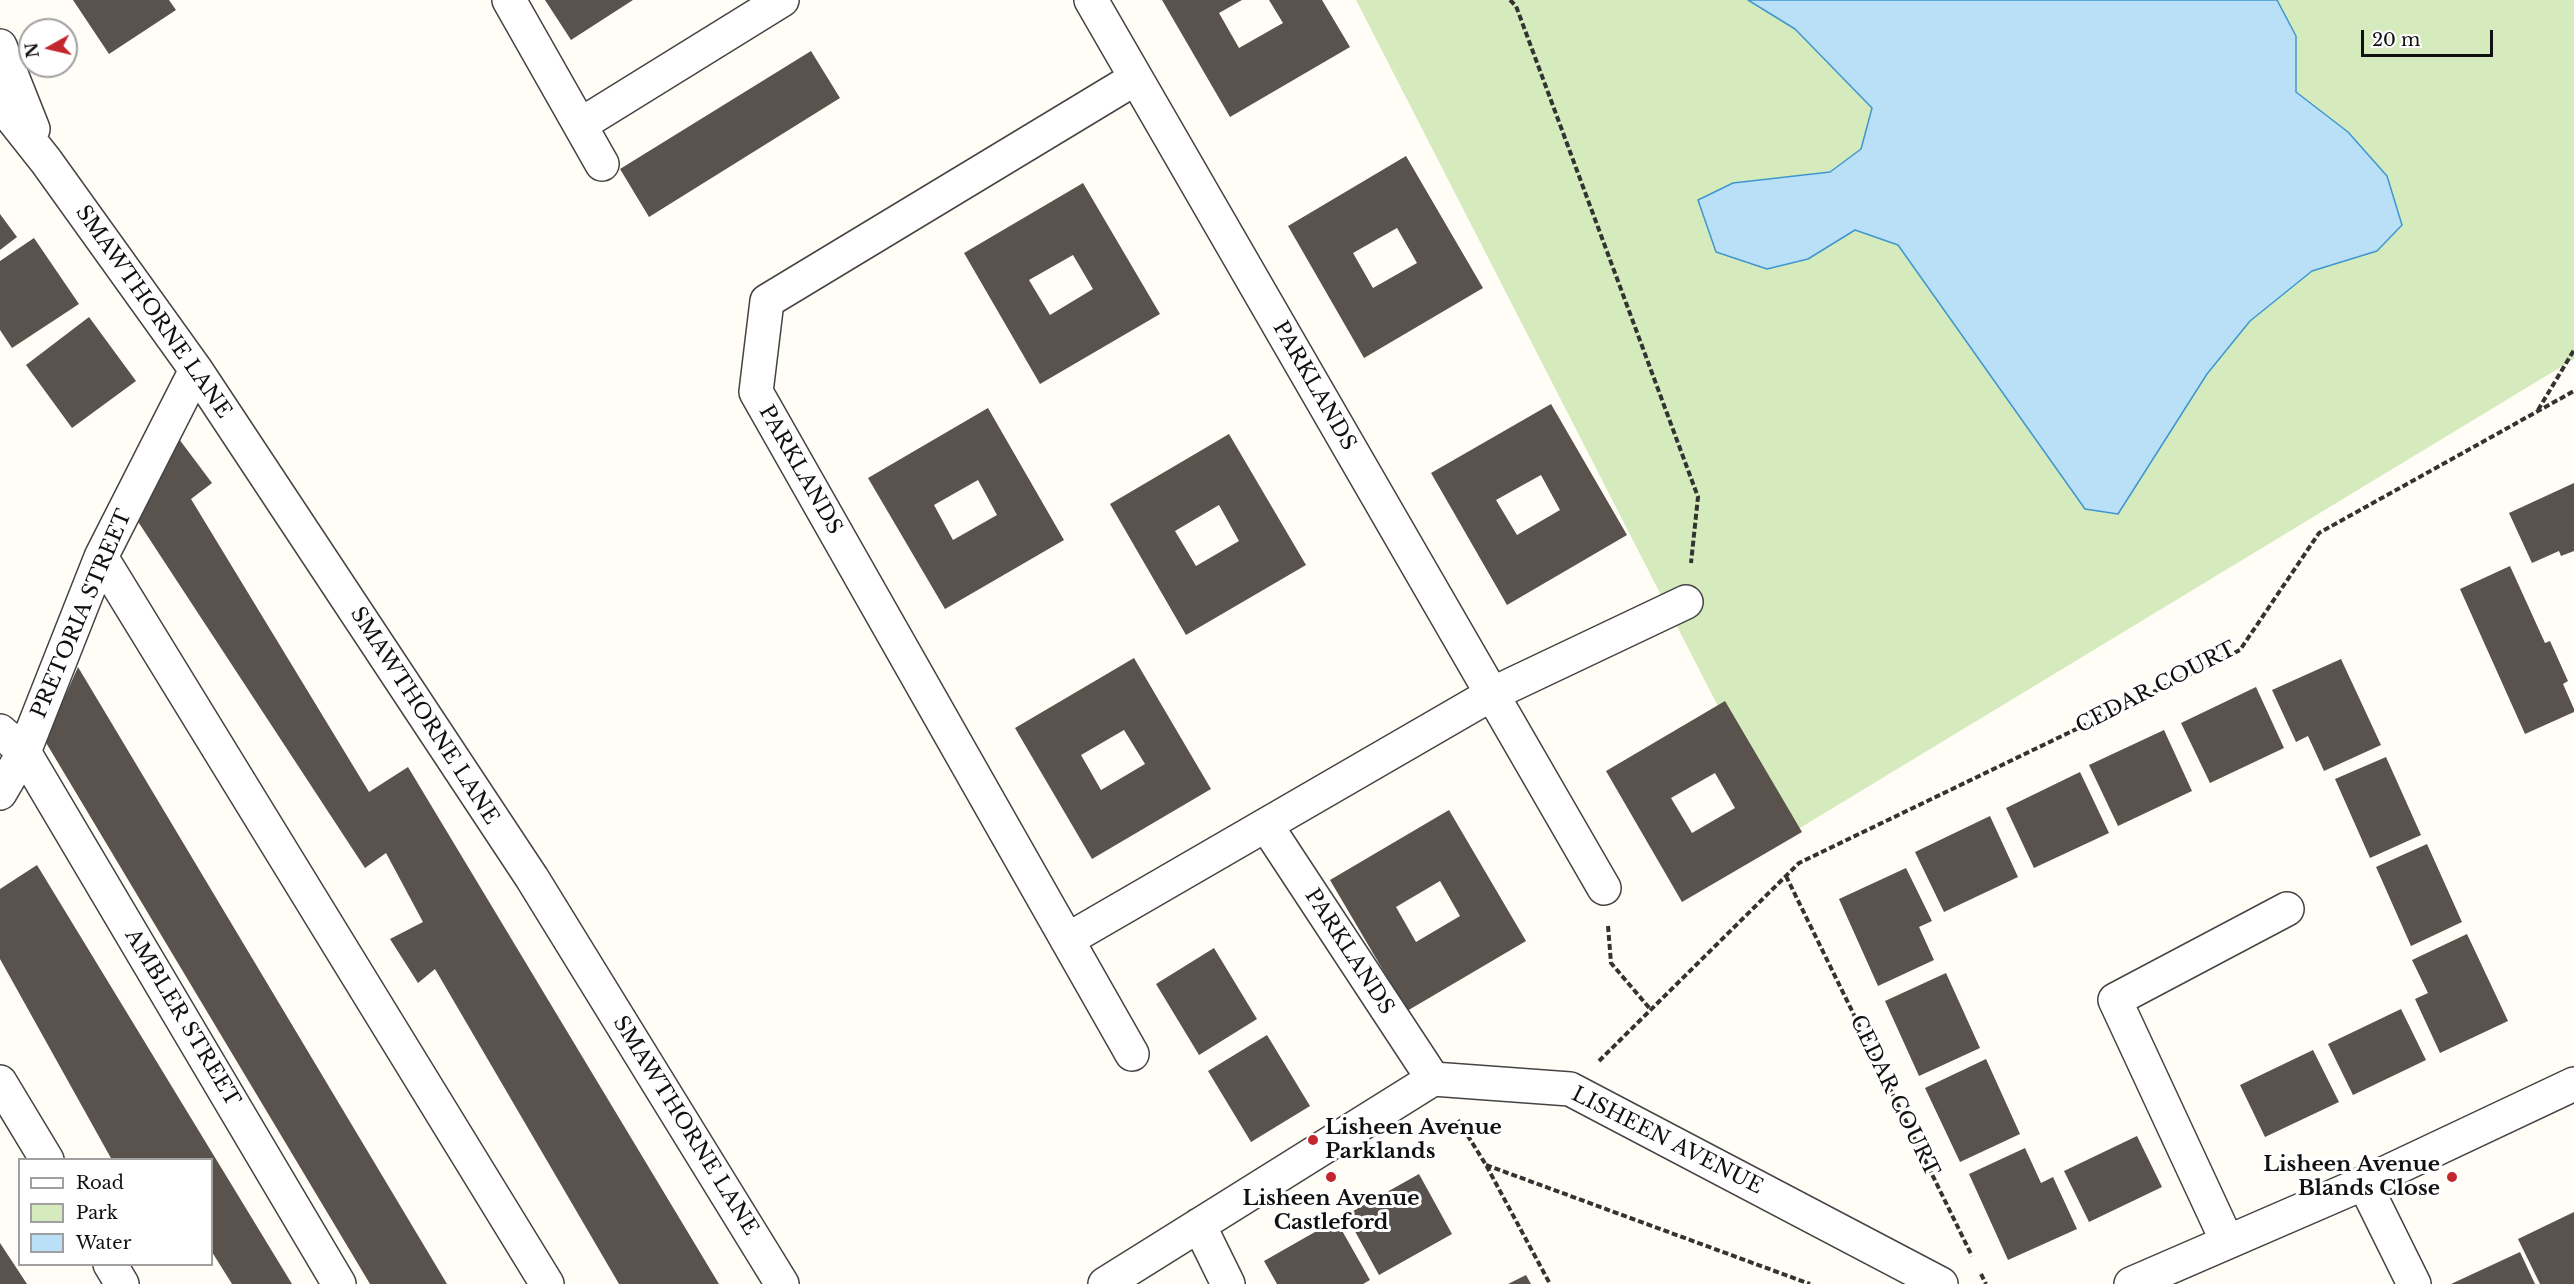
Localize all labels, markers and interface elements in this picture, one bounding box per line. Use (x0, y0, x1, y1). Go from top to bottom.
north arrow (18, 18, 78, 78)
scale bar (2364, 18, 2496, 56)
text: 20 m (2372, 29, 2420, 51)
text: N (21, 41, 43, 59)
street label: SMAWTHORNE LANE (70, 201, 236, 423)
street label: PARKLANDS (1267, 317, 1361, 455)
street label: PARKLANDS (753, 401, 847, 539)
street label: PRETORIA STREET (27, 506, 137, 722)
street label: SMAWTHORNE LANE (344, 603, 504, 829)
street label: CEDAR COURT (2072, 637, 2240, 739)
street label: PARKLANDS (1299, 884, 1399, 1020)
street label: AMBLER STREET (119, 925, 245, 1111)
street label: CEDAR COURT (1844, 1011, 1944, 1181)
street label: SMAWTHORNE LANE (607, 1012, 763, 1240)
street label: LISHEEN AVENUE (1567, 1082, 1767, 1200)
place label: Lisheen Avenue Parklands (1325, 1115, 1502, 1165)
marker: Lisheen Avenue Parklands (1306, 1133, 1320, 1147)
place label: Lisheen Avenue Blands Close (2263, 1152, 2440, 1202)
legend (18, 1158, 213, 1266)
marker: Lisheen Avenue Castleford (1324, 1170, 1338, 1184)
marker: Lisheen Avenue Blands Close (2445, 1170, 2459, 1184)
text: Road (76, 1172, 124, 1194)
place label: Lisheen Avenue Castleford (1243, 1186, 1419, 1236)
text: Park (76, 1202, 118, 1224)
text: Water (76, 1232, 131, 1254)

